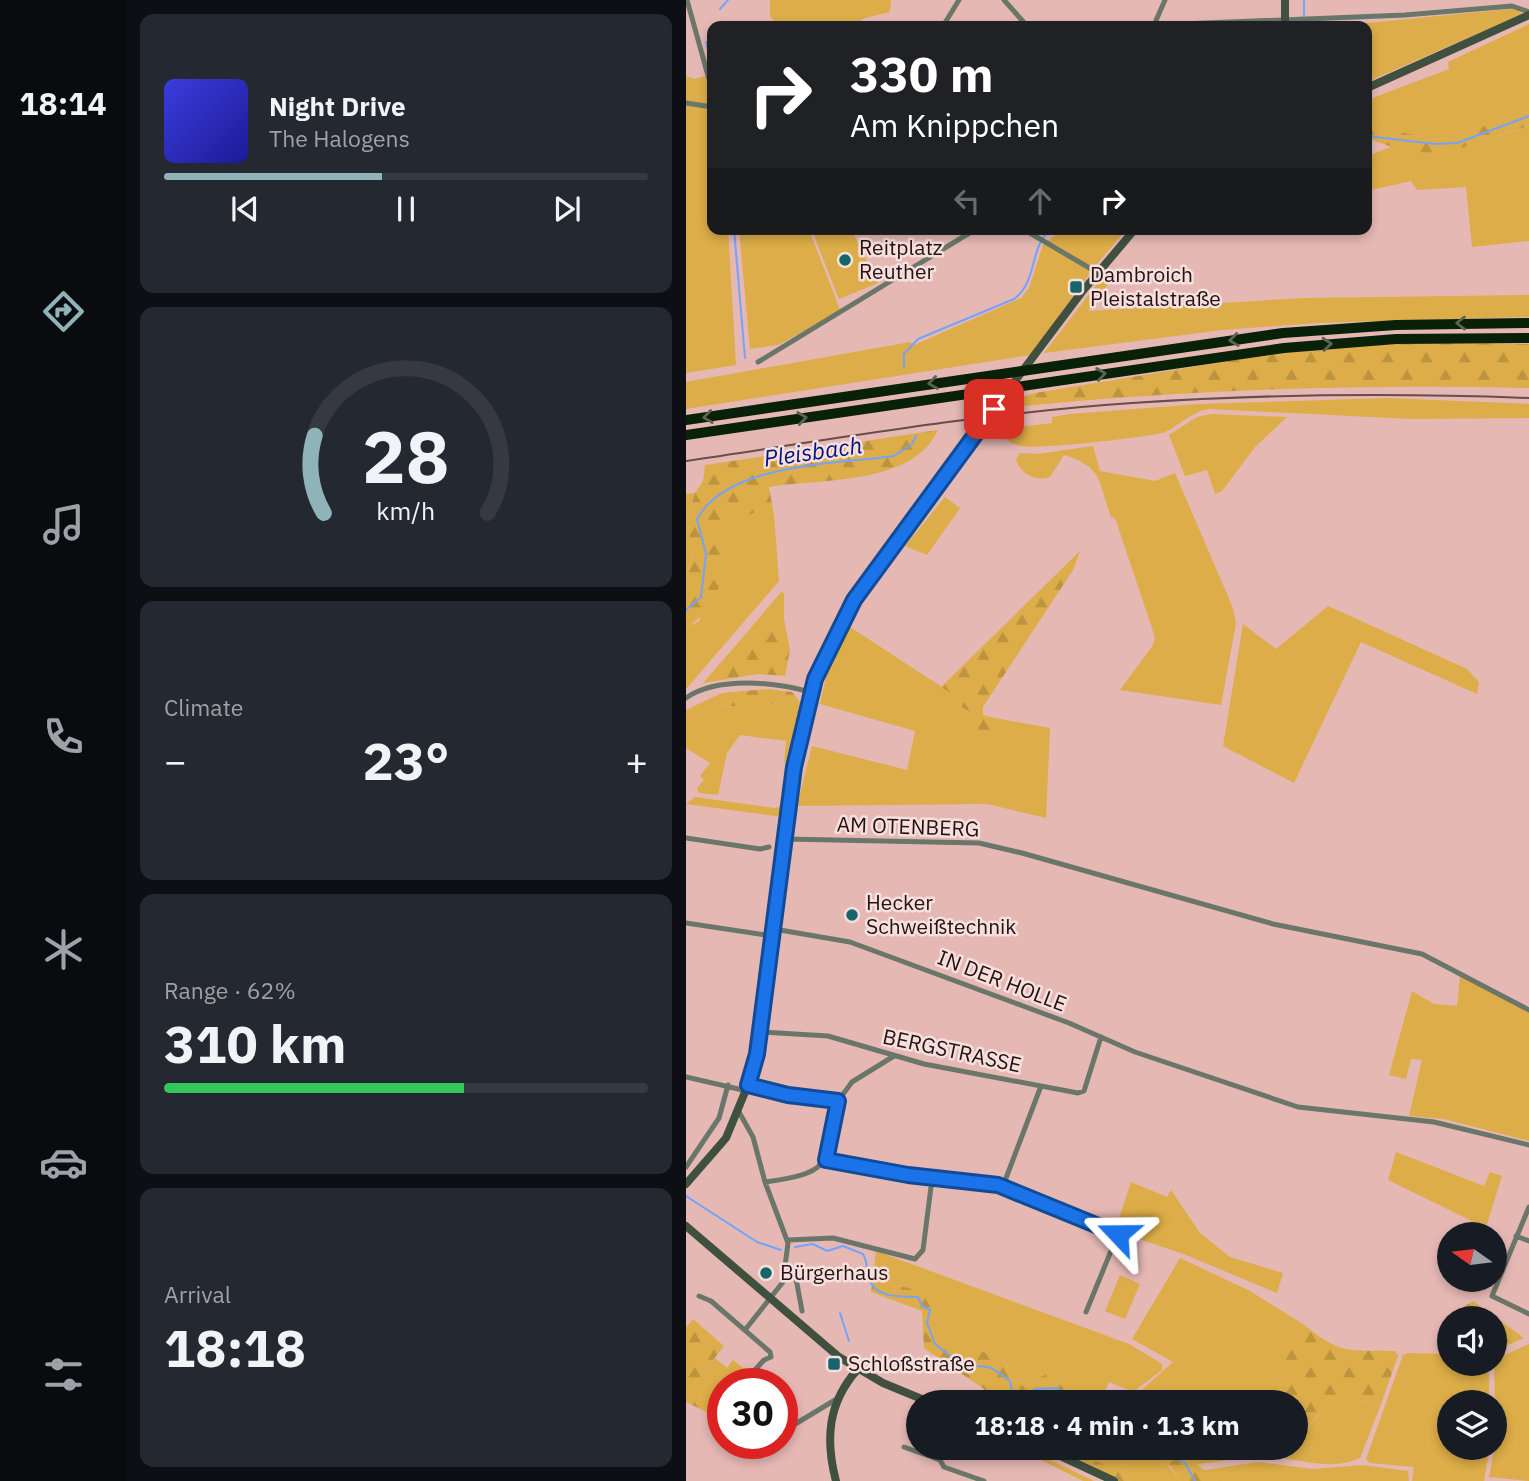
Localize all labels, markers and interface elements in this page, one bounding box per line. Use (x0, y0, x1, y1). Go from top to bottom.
text: 330 m (850, 42, 994, 105)
icon: right (735, 49, 826, 140)
text: 18:14 (19, 82, 107, 124)
text: Night Drive (269, 89, 406, 123)
text: Am Knippchen (850, 104, 1059, 146)
text: The Halogens (269, 123, 410, 153)
icon: left (948, 182, 986, 220)
icon: ahead (1021, 182, 1059, 220)
icon: right (1094, 182, 1132, 220)
icon: previous (226, 190, 264, 228)
icon: pause (387, 190, 425, 228)
icon: next (548, 190, 586, 228)
place label: Reitplatz Reuther (859, 233, 943, 285)
marker: Reitplatz Reuther (837, 252, 853, 268)
place label: Dambroich Pleistalstraße (1090, 260, 1221, 312)
marker: Dambroich Pleistalstraße (1068, 279, 1084, 295)
icon: directions (39, 287, 88, 336)
one-way arrow (1455, 315, 1466, 331)
one-way arrow (1228, 332, 1240, 347)
one-way arrow (1322, 337, 1333, 352)
one-way arrow (1095, 367, 1107, 382)
one-way arrow (927, 376, 939, 391)
pin (964, 379, 1024, 439)
icon: arrive (975, 390, 1013, 428)
text: 28 (362, 409, 450, 504)
one-way arrow (702, 409, 714, 424)
one-way arrow (796, 411, 808, 426)
water label: Pleisbach (762, 429, 864, 473)
text: km/h (377, 494, 435, 527)
icon: music (39, 500, 88, 549)
text: Climate (164, 692, 243, 722)
icon: phone (39, 712, 88, 761)
text: 23° (363, 727, 449, 794)
text: − (164, 736, 187, 785)
text: + (625, 736, 648, 785)
street label: AM OTENBERG (836, 810, 980, 842)
place label: Hecker Schweißtechnik (866, 888, 1016, 940)
marker: Hecker Schweißtechnik (844, 907, 860, 923)
icon: climate (39, 925, 88, 974)
street label: IN DER HOLLE (934, 943, 1071, 1017)
text: Range · 62% (164, 975, 296, 1005)
text: 310 km (164, 1010, 346, 1077)
street label: BERGSTRASSE (880, 1022, 1024, 1078)
icon: car (39, 1138, 88, 1187)
position arrow (1081, 1197, 1155, 1271)
north arrow (1437, 1222, 1507, 1292)
map controls (1437, 1222, 1507, 1460)
place label: Bürgerhaus (780, 1258, 888, 1286)
marker: Bürgerhaus (758, 1265, 774, 1281)
text: Arrival (164, 1279, 231, 1309)
button: sound (1437, 1306, 1507, 1376)
text: 18:18 (164, 1314, 306, 1381)
place label: Schloßstraße (848, 1349, 975, 1377)
icon: filters (39, 1350, 88, 1399)
marker: Schloßstraße (826, 1356, 842, 1372)
speed limit sign: 30 (707, 1368, 798, 1459)
button: layers (1437, 1390, 1507, 1460)
text: 18:18 · 4 min · 1.3 km (974, 1408, 1240, 1442)

